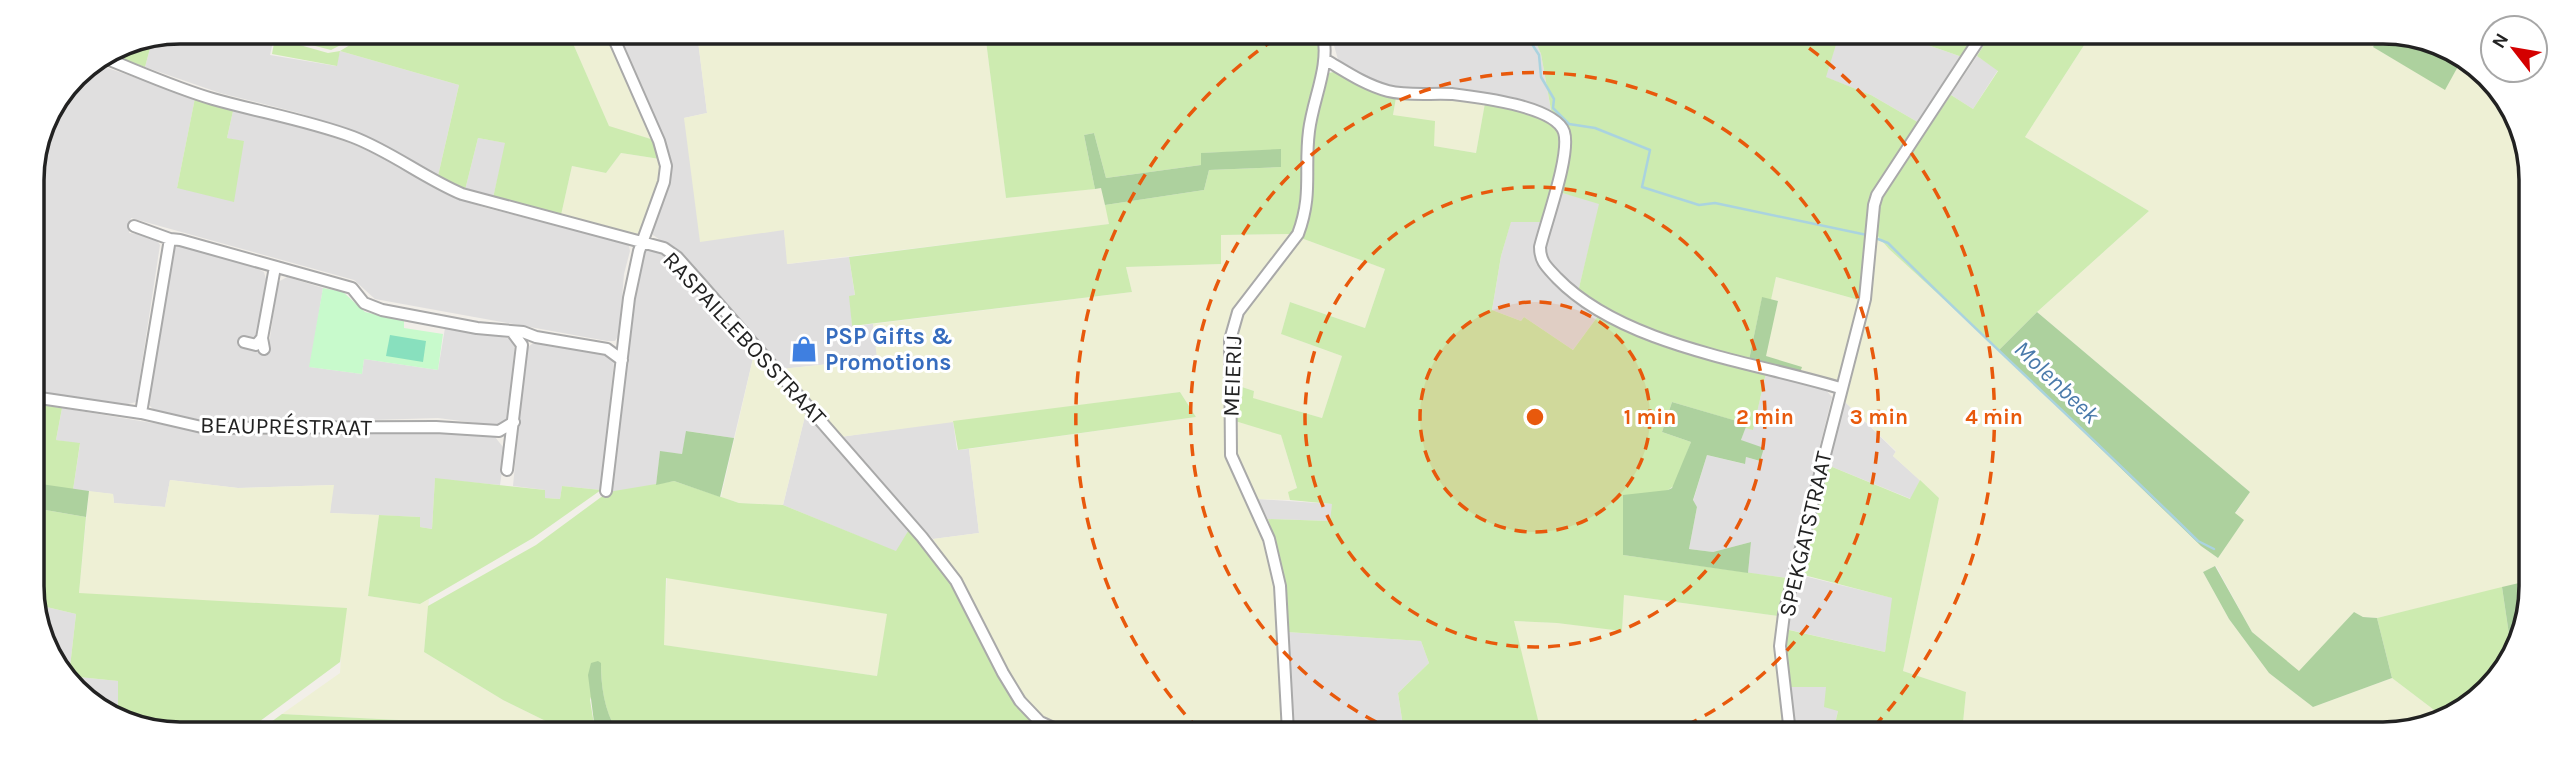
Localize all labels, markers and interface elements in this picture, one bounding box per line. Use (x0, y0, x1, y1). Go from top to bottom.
north arrow (2479, 14, 2549, 84)
text: N (2487, 29, 2513, 52)
street label: RASPAILLEBOSSTRAAT (657, 246, 832, 431)
place label: PSP Gifts & Promotions (825, 323, 953, 376)
shop icon: PSP Gifts & Promotions (789, 334, 819, 364)
street label: MEIERIJ (1218, 335, 1247, 417)
water label: Molenbeek (2009, 335, 2106, 430)
centre of rings (1523, 405, 1547, 429)
text: 1 min (1624, 405, 1676, 429)
text: 2 min (1736, 405, 1794, 429)
text: 3 min (1850, 405, 1908, 429)
text: 4 min (1965, 405, 2023, 429)
street label: BEAUPRÉSTRAAT (200, 412, 373, 442)
street label: SPEKGATSTRAAT (1773, 448, 1838, 619)

